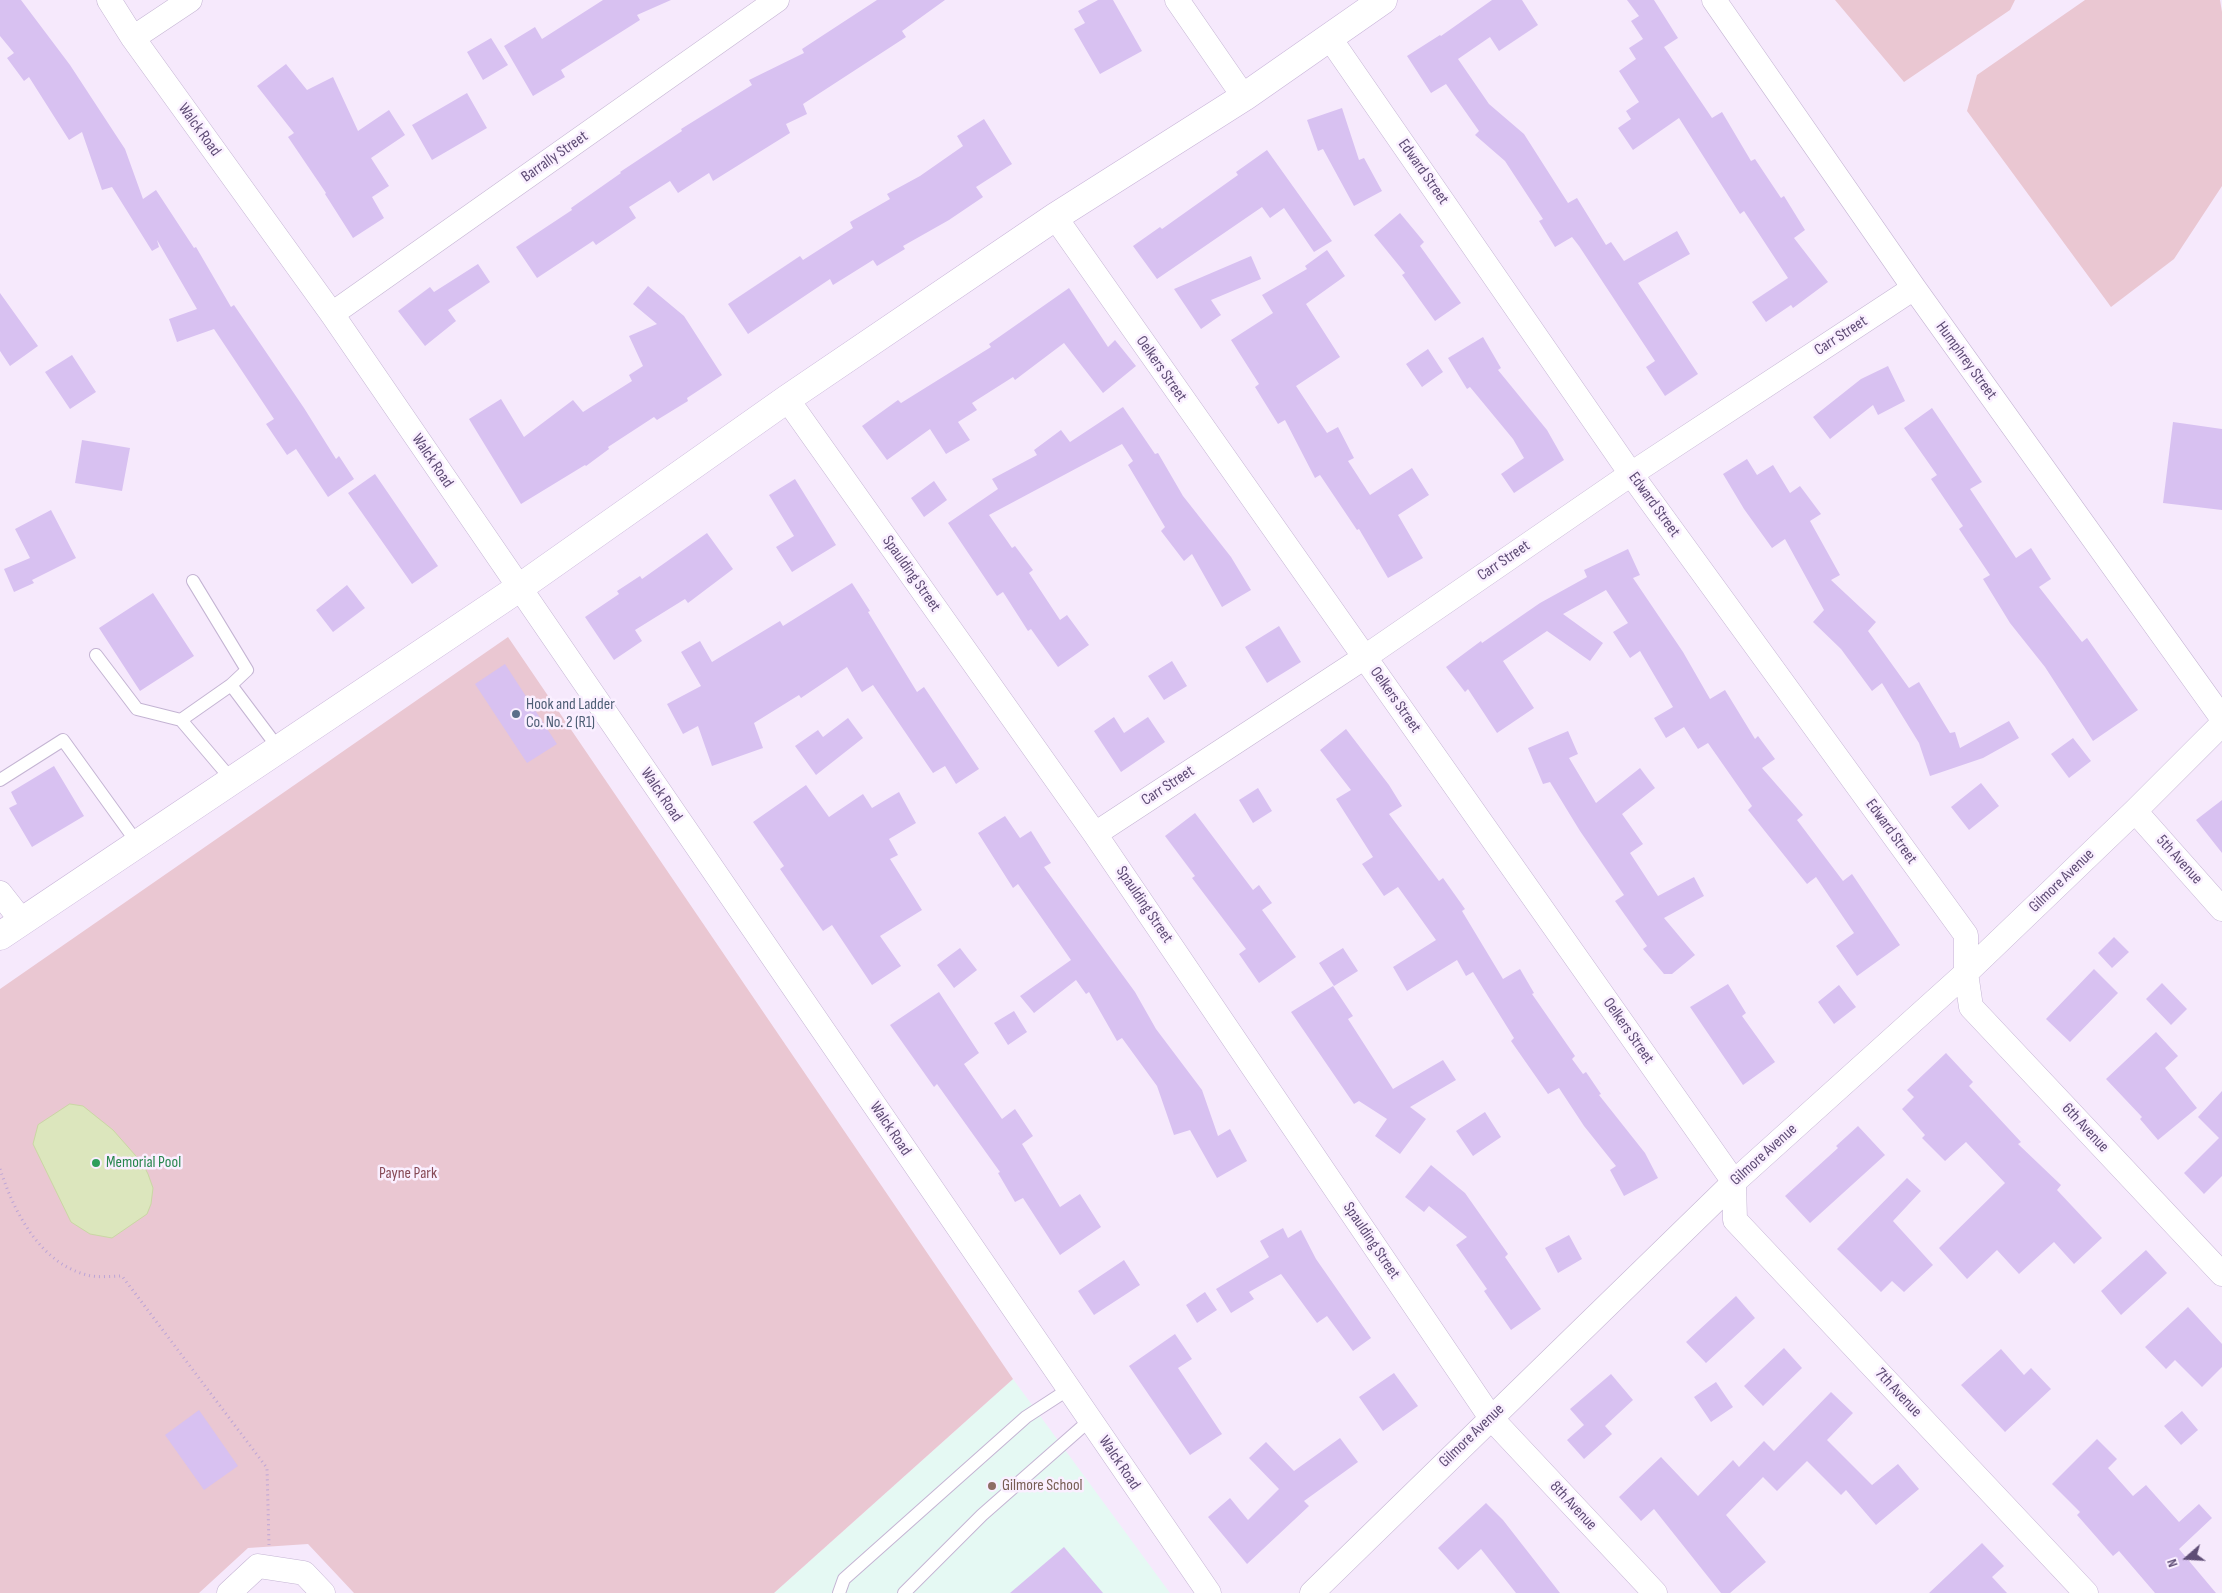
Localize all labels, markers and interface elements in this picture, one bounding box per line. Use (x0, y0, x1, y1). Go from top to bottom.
street label: Walck Road (173, 100, 225, 160)
street label: Barrally Street (518, 127, 592, 187)
street label: Edward Street (1394, 136, 1452, 208)
street label: Carr Street (1811, 312, 1871, 360)
street label: Humphrey Street (1931, 318, 2001, 404)
street label: Oelkers Street (1131, 332, 1191, 406)
street label: Walck Road (407, 430, 457, 492)
street label: Edward Street (1624, 469, 1684, 541)
street label: Spaulding Street (878, 532, 944, 616)
street label: Carr Street (1474, 537, 1534, 585)
street label: Oelkers Street (1365, 663, 1425, 737)
place label: Hook and Ladder Co. No. 2 (R1) (526, 695, 615, 733)
marker: Hook and Ladder Co. No. 2 (R1) (510, 708, 522, 720)
street label: Carr Street (1138, 762, 1198, 810)
street label: Walck Road (636, 764, 686, 826)
street label: Edward Street (1861, 796, 1921, 868)
street label: 5th Avenue (2152, 831, 2206, 889)
street label: Gilmore Avenue (2025, 845, 2099, 917)
street label: Spaulding Street (1111, 863, 1177, 947)
street label: Oelkers Street (1598, 994, 1658, 1068)
street label: Walck Road (865, 1098, 915, 1160)
street label: 6th Avenue (2057, 1099, 2113, 1157)
street label: Gilmore Avenue (1727, 1120, 1801, 1190)
place label: Memorial Pool (106, 1153, 181, 1173)
marker: Memorial Pool (90, 1157, 102, 1169)
park label: Payne Park (379, 1164, 437, 1184)
street label: Spaulding Street (1338, 1199, 1404, 1283)
street label: 7th Avenue (1871, 1365, 1925, 1421)
street label: Gilmore Avenue (1435, 1400, 1509, 1472)
street label: Walck Road (1094, 1432, 1144, 1494)
place label: Gilmore School (1002, 1476, 1083, 1496)
street label: 8th Avenue (1545, 1477, 1601, 1535)
marker: Gilmore School (986, 1480, 998, 1492)
north arrow (2162, 1533, 2212, 1583)
text: N (2163, 1557, 2182, 1569)

